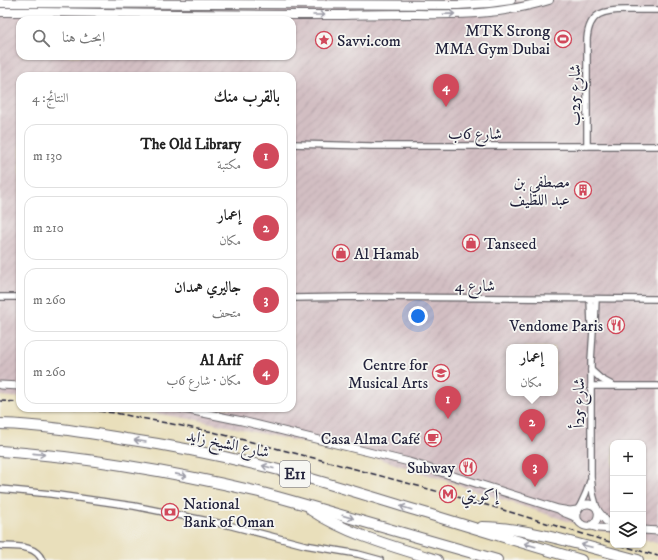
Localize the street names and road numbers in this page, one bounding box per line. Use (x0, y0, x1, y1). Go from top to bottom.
street label: شارع 25ب (565, 64, 588, 126)
street label: شارع 6ب (448, 124, 502, 147)
street label: شارع 4 (455, 276, 495, 299)
street label: شارع 25أ (567, 378, 592, 428)
street label: شارع الشيخ زايد (184, 425, 271, 466)
road number: E11 (280, 461, 310, 487)

